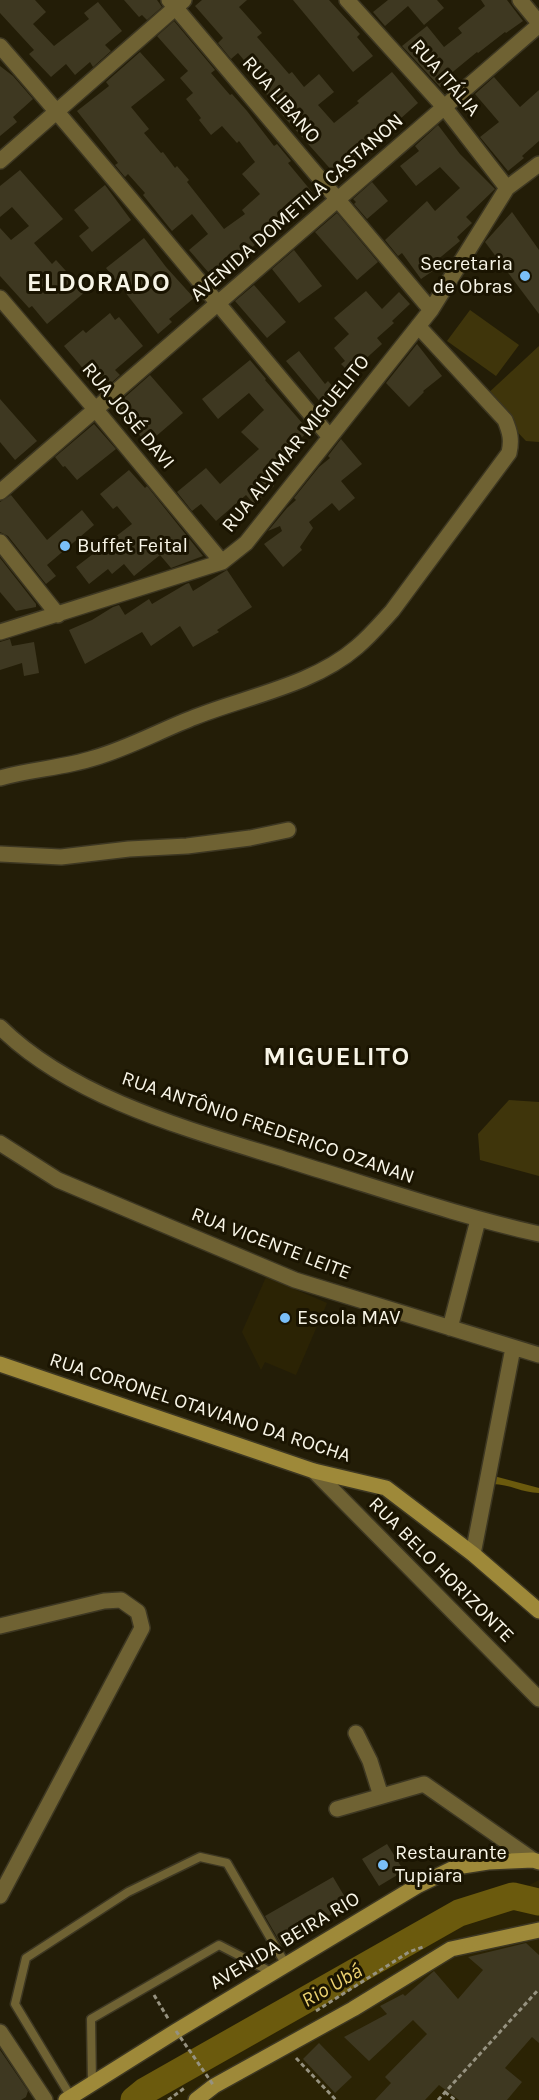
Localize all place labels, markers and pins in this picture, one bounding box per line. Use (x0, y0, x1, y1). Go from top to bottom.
place label: Secretaria de Obras (420, 252, 513, 299)
marker: Secretaria de Obras (518, 269, 532, 283)
place label: Buffet Feital (77, 534, 188, 558)
marker: Buffet Feital (58, 539, 72, 553)
place label: Escola MAV (297, 1306, 400, 1330)
marker: Escola MAV (278, 1311, 292, 1325)
place label: Restaurante Tupiara (395, 1841, 507, 1888)
marker: Restaurante Tupiara (376, 1858, 390, 1872)

